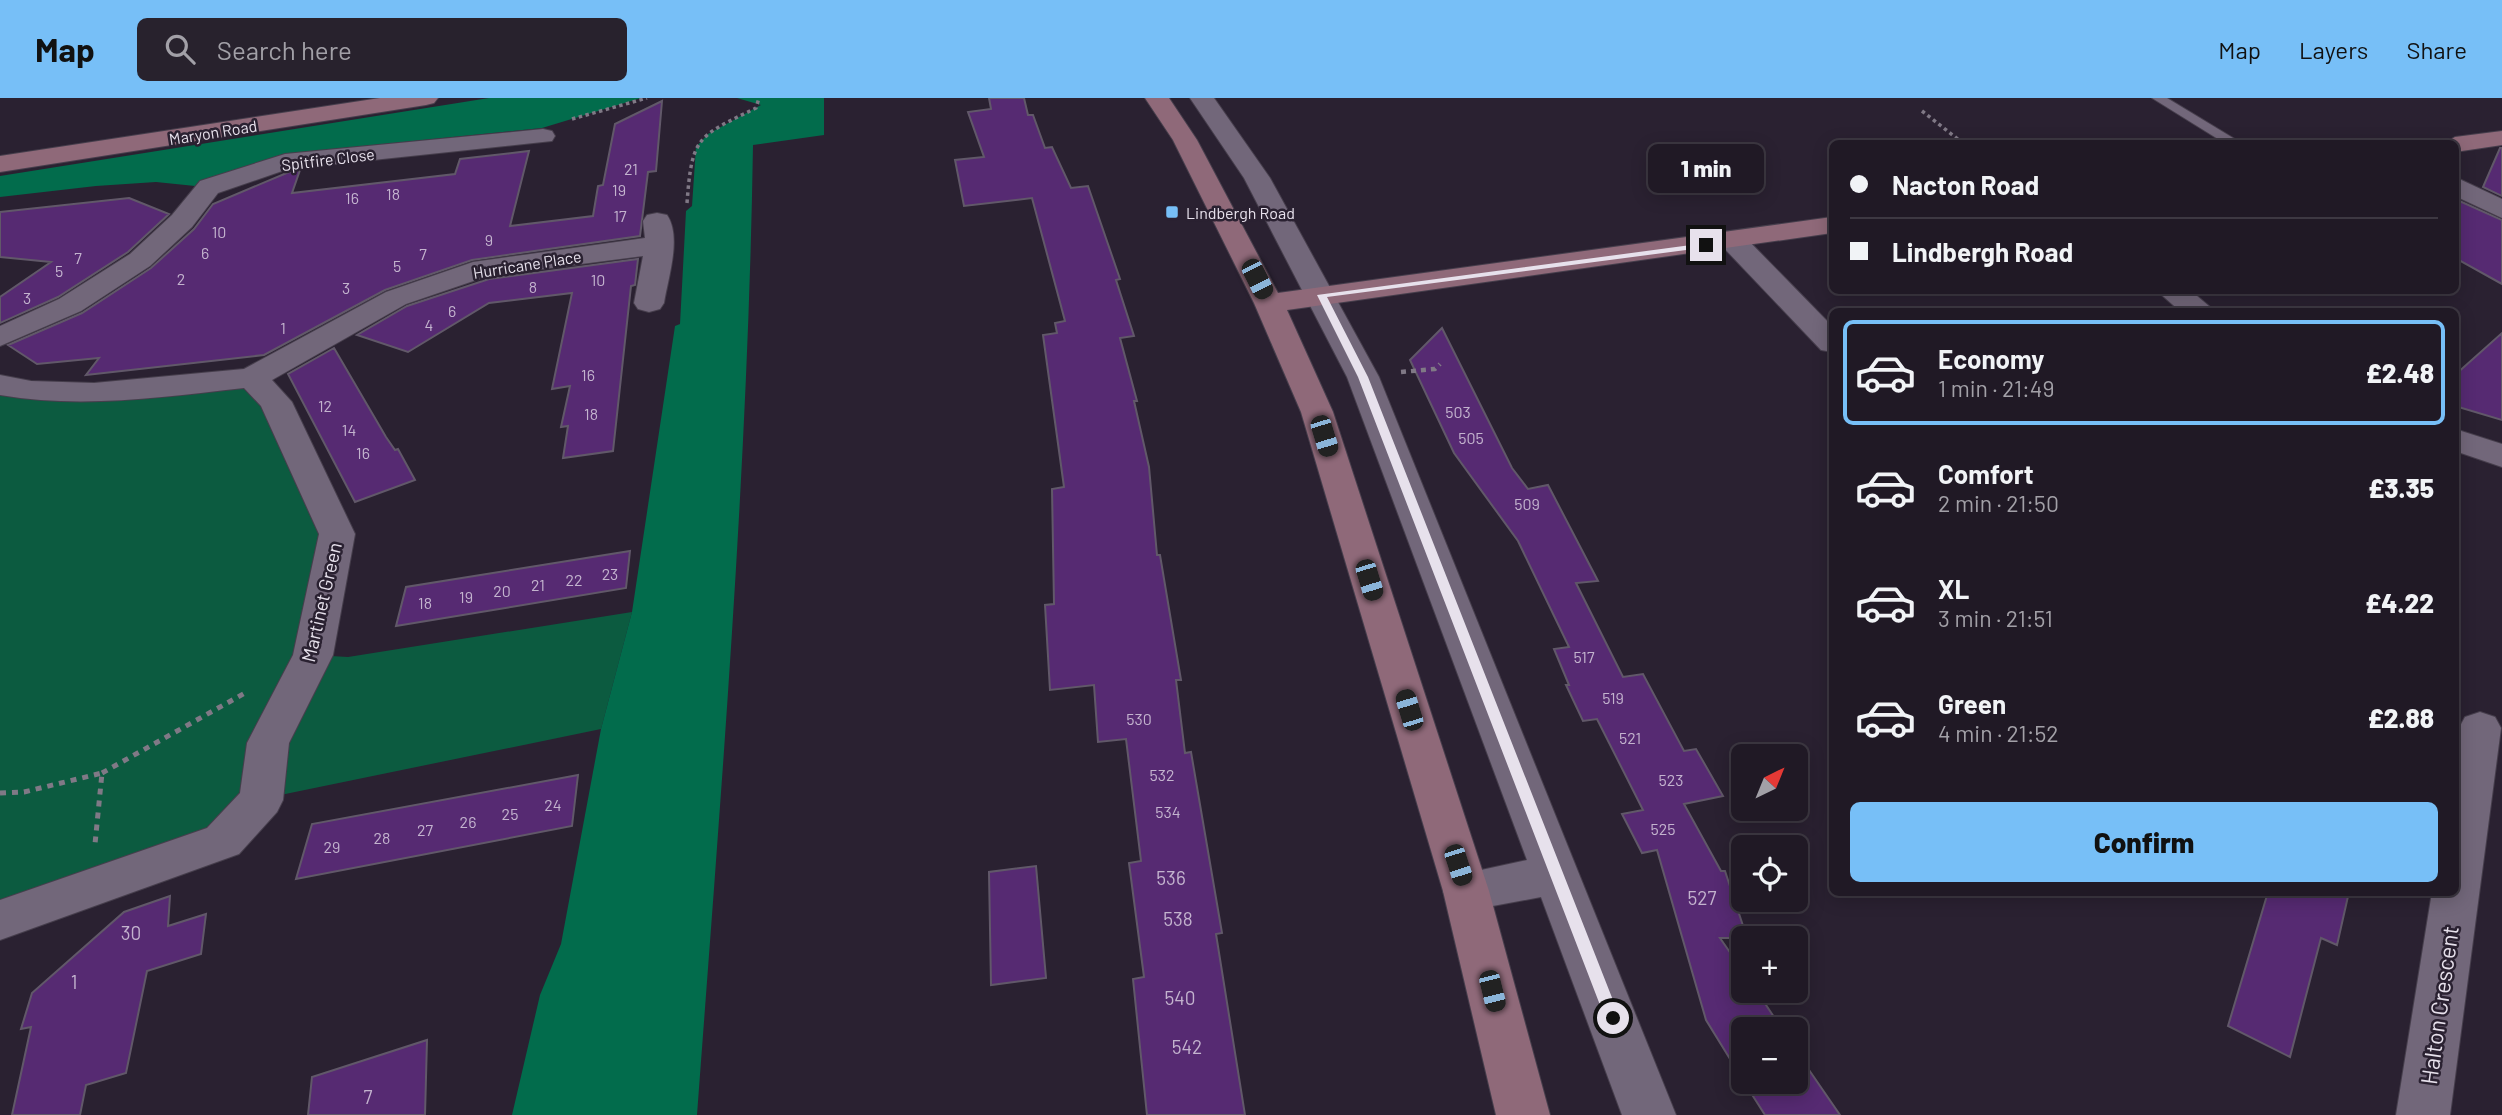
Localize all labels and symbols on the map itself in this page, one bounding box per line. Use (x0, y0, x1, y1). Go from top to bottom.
street label: Maryon Road (168, 116, 258, 148)
street label: Spitfire Close (280, 144, 376, 174)
callout: 1 min (1648, 144, 1764, 192)
house number: 21 (624, 159, 638, 178)
house number: 19 (612, 180, 626, 199)
house number: 18 (386, 184, 400, 203)
house number: 16 (345, 188, 359, 207)
place label: Lindbergh Road (1186, 203, 1295, 222)
marker: Lindbergh Road (1164, 204, 1180, 220)
house number: 17 (613, 206, 627, 225)
house number: 10 (212, 222, 226, 241)
route end (1690, 229, 1722, 261)
house number: 9 (485, 230, 493, 249)
house number: 6 (201, 243, 209, 262)
house number: 7 (419, 244, 427, 263)
street label: Hurricane Place (471, 246, 583, 282)
house number: 7 (74, 248, 82, 267)
house number: 5 (393, 256, 401, 275)
car (1239, 256, 1276, 302)
house number: 5 (55, 261, 63, 280)
house number: 2 (177, 269, 185, 288)
house number: 10 (591, 270, 605, 289)
house number: 8 (529, 277, 537, 296)
house number: 3 (342, 278, 350, 297)
house number: 3 (23, 288, 31, 307)
house number: 6 (448, 301, 456, 320)
house number: 4 (425, 315, 433, 334)
house number: 1 (280, 318, 286, 337)
house number: 16 (581, 365, 595, 384)
house number: 12 (318, 396, 332, 415)
house number: 503 (1445, 402, 1471, 421)
house number: 18 (584, 404, 598, 423)
car (1308, 413, 1341, 459)
house number: 14 (342, 420, 356, 439)
house number: 505 (1458, 428, 1484, 447)
house number: 16 (356, 443, 370, 462)
house number: 509 (1514, 494, 1540, 513)
street label: Martinet Green (296, 540, 346, 664)
car (1353, 557, 1386, 603)
house number: 23 (602, 564, 618, 583)
house number: 22 (565, 570, 583, 589)
house number: 21 (531, 575, 545, 594)
house number: 20 (493, 581, 511, 600)
house number: 19 (459, 587, 473, 606)
house number: 18 (418, 593, 432, 612)
house number: 517 (1574, 647, 1595, 666)
car (1393, 687, 1426, 733)
house number: 519 (1602, 688, 1624, 707)
house number: 530 (1126, 709, 1152, 728)
house number: 521 (1619, 728, 1641, 747)
north arrow (1731, 744, 1808, 821)
house number: 532 (1149, 765, 1175, 784)
house number: 523 (1659, 770, 1683, 789)
house number: 24 (544, 795, 562, 814)
house number: 534 (1155, 802, 1181, 821)
house number: 25 (502, 804, 518, 823)
house number: 26 (460, 812, 476, 831)
house number: 525 (1650, 819, 1676, 838)
house number: 27 (417, 820, 433, 839)
house number: 28 (374, 828, 390, 847)
house number: 29 (324, 837, 340, 856)
car (1442, 842, 1475, 888)
house number: 536 (1156, 866, 1186, 889)
house number: 527 (1688, 886, 1716, 909)
house number: 538 (1163, 907, 1193, 930)
house number: 30 (121, 921, 141, 944)
street label: Halton Crescent (2414, 924, 2464, 1086)
car (1477, 968, 1508, 1014)
house number: 1 (71, 970, 77, 993)
house number: 540 (1165, 986, 1195, 1009)
route start (1597, 1002, 1629, 1034)
house number: 542 (1172, 1035, 1202, 1058)
house number: 7 (364, 1085, 373, 1108)

